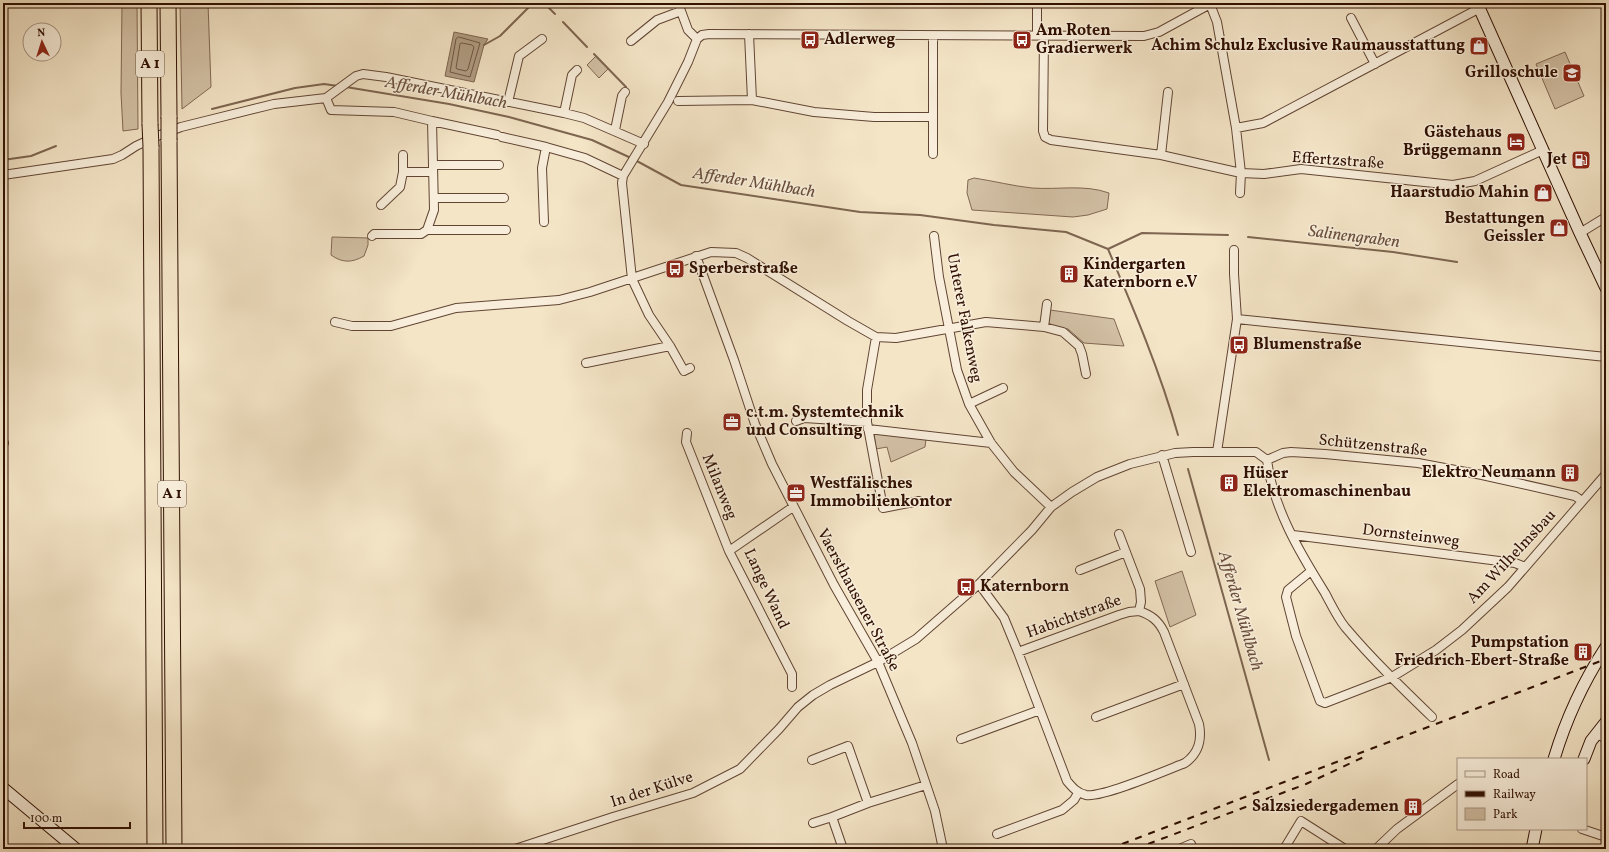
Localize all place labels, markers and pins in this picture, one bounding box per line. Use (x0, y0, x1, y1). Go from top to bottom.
place label: Am Roten Gradierwerk (1036, 20, 1133, 60)
bus stop icon: Adlerweg (799, 29, 821, 51)
place label: Adlerweg (824, 29, 895, 51)
bus stop icon: Am Roten Gradierwerk (1011, 29, 1033, 51)
place label: Achim Schulz Exclusive Raumausstattung (1151, 35, 1465, 57)
shop icon: Achim Schulz Exclusive Raumausstattung (1468, 35, 1490, 57)
place label: Grilloschule (1465, 62, 1558, 84)
school or university icon: Grilloschule (1561, 62, 1583, 84)
place label: Gästehaus Brüggemann (1403, 122, 1502, 162)
hotel icon: Gästehaus Brüggemann (1505, 131, 1527, 153)
place label: Jet (1546, 149, 1567, 171)
fuel station icon: Jet (1570, 149, 1592, 171)
place label: Haarstudio Mahin (1390, 182, 1529, 204)
shop icon: Haarstudio Mahin (1532, 182, 1554, 204)
place label: Bestattungen Geissler (1445, 208, 1545, 248)
shop icon: Bestattungen Geissler (1548, 217, 1570, 239)
place label: Kindergarten Katernborn e.V (1083, 254, 1197, 294)
bus stop icon: Sperberstraße (664, 258, 686, 280)
place label: Sperberstraße (689, 258, 798, 280)
building icon: Kindergarten Katernborn e.V (1058, 263, 1080, 285)
bus stop icon: Blumenstraße (1228, 334, 1250, 356)
place label: Blumenstraße (1253, 334, 1362, 356)
place label: c.t.m. Systemtechnik und Consulting (746, 402, 904, 442)
office icon: c.t.m. Systemtechnik und Consulting (721, 411, 743, 433)
place label: Elektro Neumann (1422, 462, 1556, 484)
building icon: Elektro Neumann (1559, 462, 1581, 484)
place label: Hüser Elektromaschinenbau (1243, 463, 1411, 503)
building icon: Hüser Elektromaschinenbau (1218, 472, 1240, 494)
place label: Westfälisches Immobilienkontor (810, 473, 953, 513)
office icon: Westfälisches Immobilienkontor (785, 482, 807, 504)
bus stop icon: Katernborn (955, 576, 977, 598)
place label: Katernborn (980, 576, 1070, 598)
place label: Pumpstation Friedrich-Ebert-Straße (1394, 632, 1569, 672)
building icon: Pumpstation Friedrich-Ebert-Straße (1572, 641, 1594, 663)
place label: Salzsiedergademen (1252, 796, 1399, 818)
building icon: Salzsiedergademen (1402, 796, 1424, 818)

